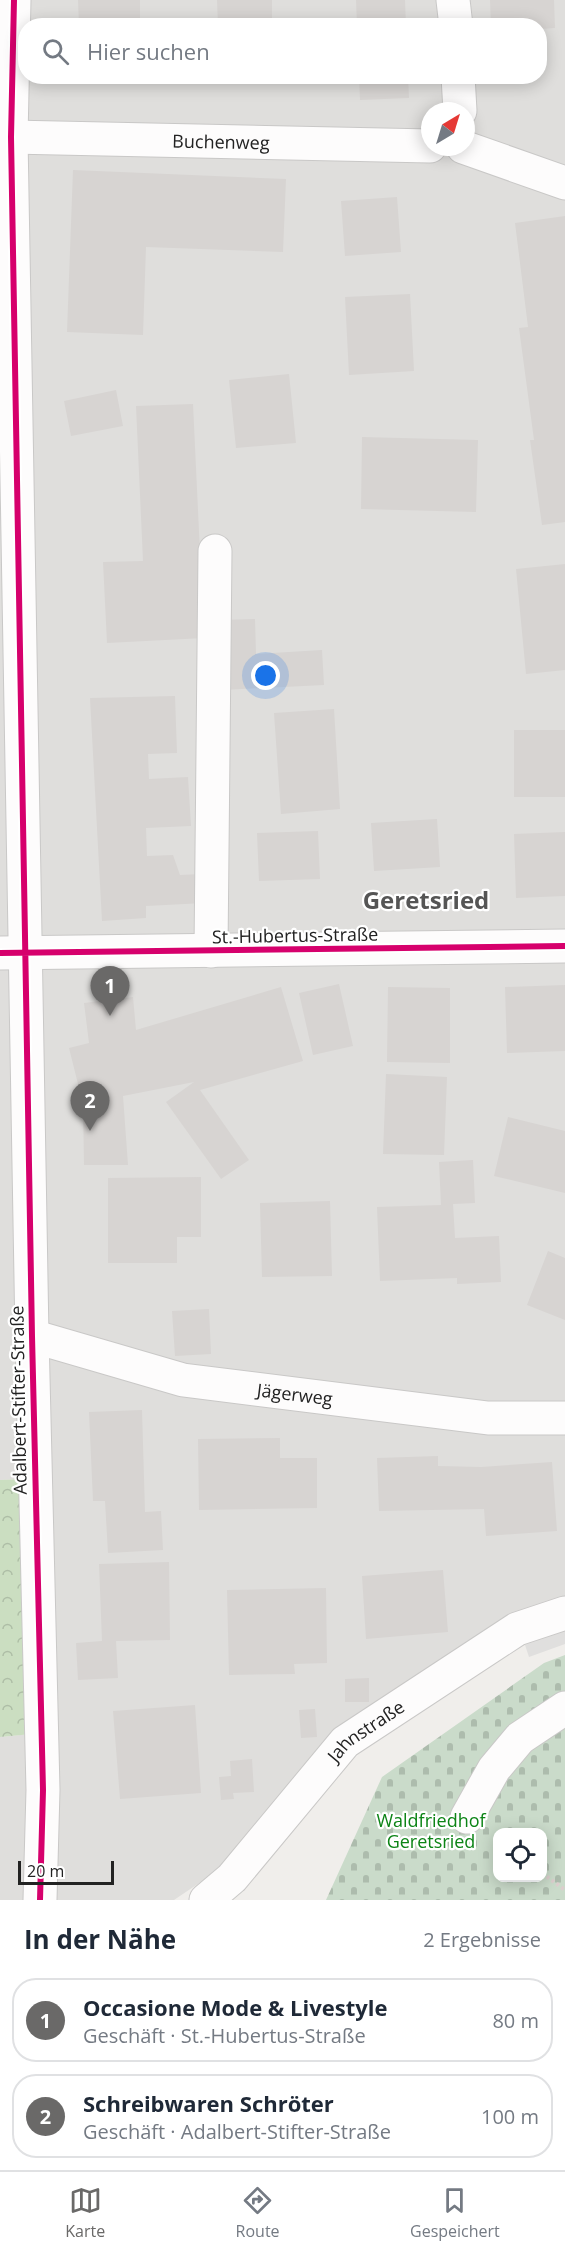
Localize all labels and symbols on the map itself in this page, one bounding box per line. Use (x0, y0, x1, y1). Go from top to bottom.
north arrow (421, 102, 475, 156)
street label: Buchenweg (172, 128, 270, 155)
your location (251, 661, 280, 690)
district label: Geretsried (363, 883, 489, 916)
street label: St.-Hubertus-Straße (212, 922, 378, 948)
pin: 1 (90, 966, 130, 1016)
pin: 2 (70, 1082, 110, 1131)
street label: Adalbert-Stifter-Straße (4, 1305, 32, 1495)
street label: Jägerweg (254, 1377, 334, 1411)
street label: Jahnstraße (320, 1694, 409, 1768)
park label: Waldfriedhof Geretsried (376, 1808, 487, 1853)
scale bar (18, 1858, 114, 1886)

